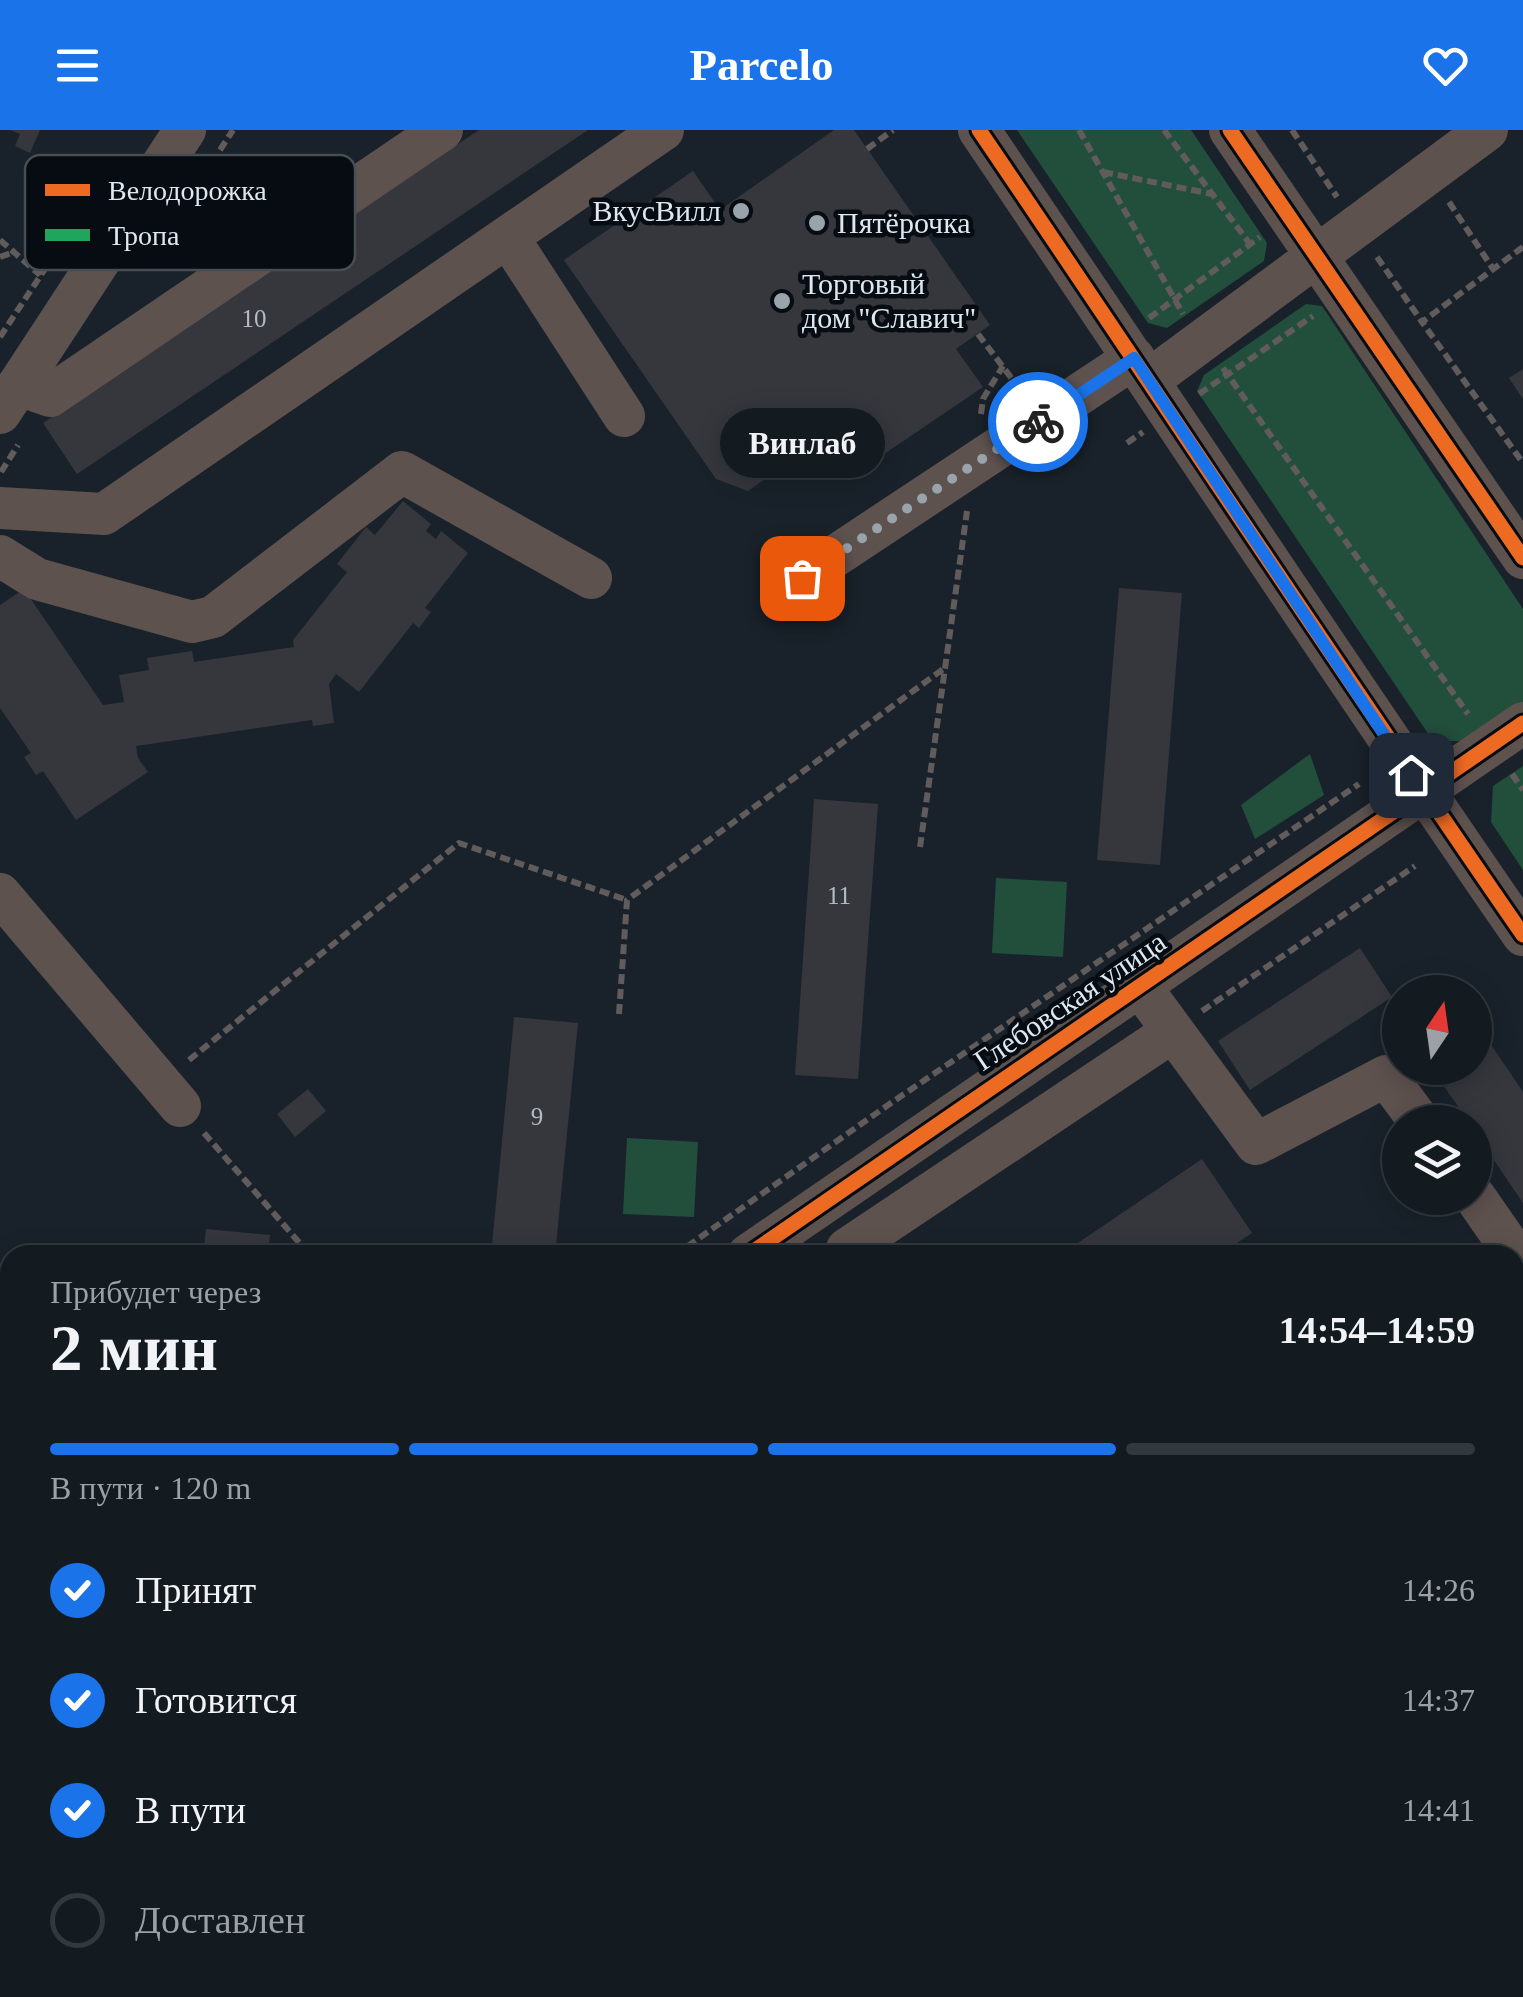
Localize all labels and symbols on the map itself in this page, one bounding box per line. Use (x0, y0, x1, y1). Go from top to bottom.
legend (25, 155, 355, 270)
text: Велодорожка (108, 175, 267, 206)
place label: ВкусВилл (593, 194, 721, 227)
marker: ВкусВилл (730, 200, 752, 222)
place label: Пятёрочка (837, 206, 971, 239)
marker: Пятёрочка (806, 212, 828, 234)
text: Тропа (108, 220, 180, 251)
place label: Торговый дом "Славич" (802, 267, 976, 334)
marker: Торговый дом "Славич" (771, 290, 793, 312)
house number: 10 (242, 305, 267, 332)
courier (988, 372, 1088, 472)
callout: Винлаб (720, 408, 884, 478)
pin (760, 536, 845, 621)
pin (1369, 733, 1454, 818)
house number: 11 (827, 882, 851, 909)
street label: Глебовская улица (968, 924, 1172, 1077)
north arrow (1382, 975, 1492, 1085)
house number: 9 (531, 1103, 543, 1130)

